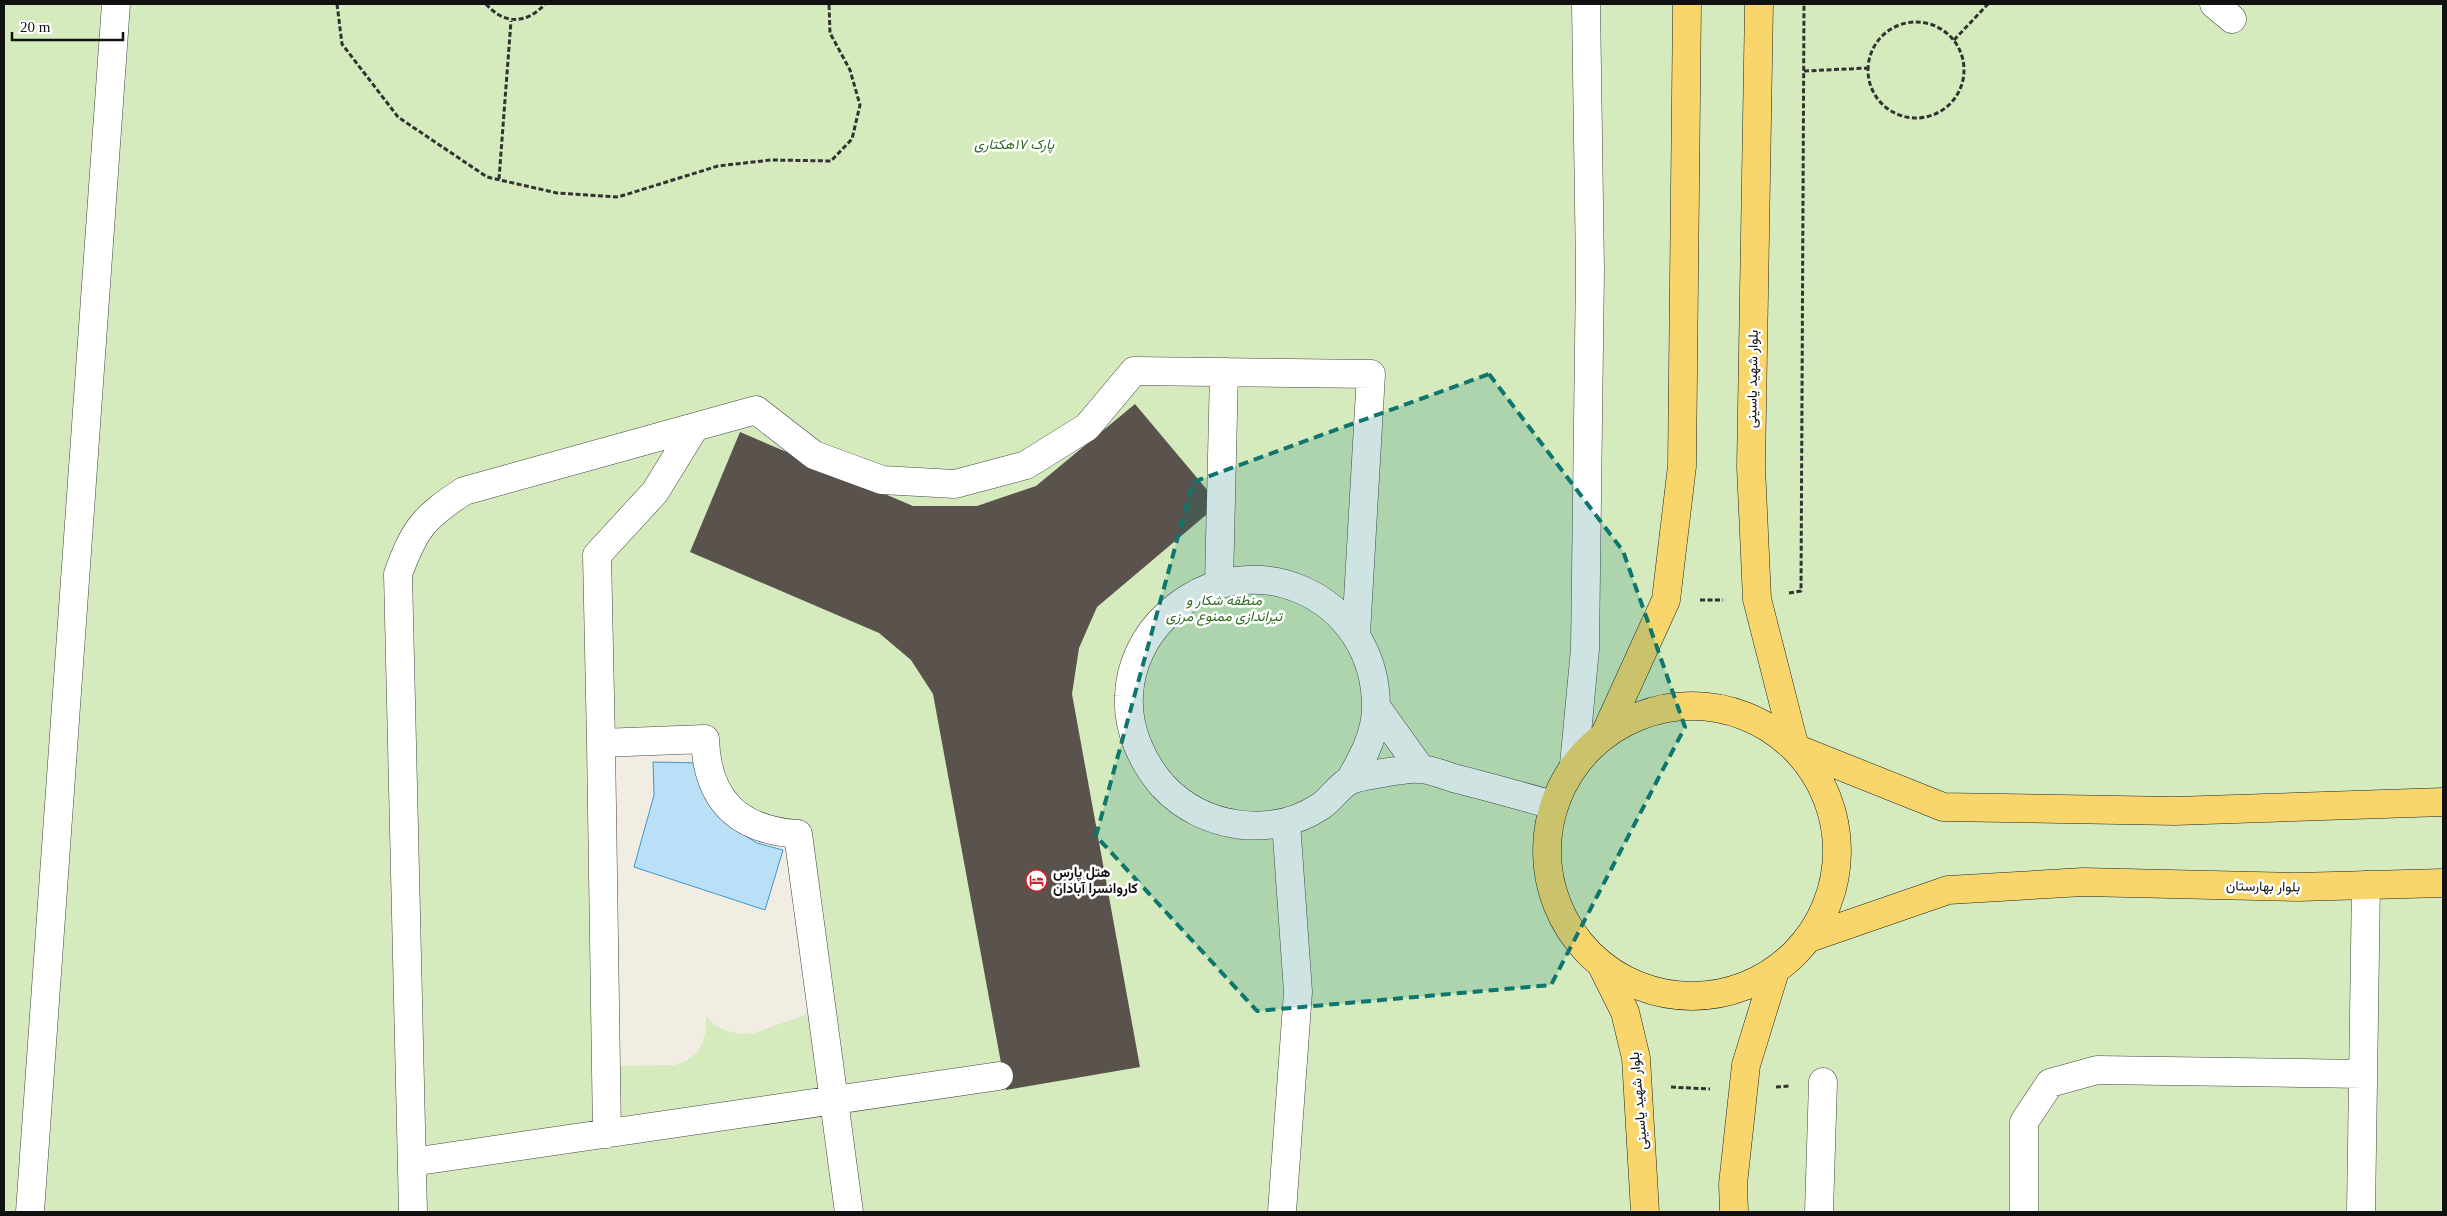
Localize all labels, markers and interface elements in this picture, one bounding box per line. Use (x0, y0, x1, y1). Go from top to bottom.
scale bar (12, 10, 124, 42)
text: 20 m (20, 19, 51, 35)
park label: پارک ۱۷هکتاری (974, 137, 1055, 154)
street label: بلوار شهید یاسینی (1744, 330, 1762, 428)
park label: منطقه شکار و تیراندازی ممنوع مرزی (1166, 593, 1284, 626)
place label: هتل پارس کاروانسرا آبادان (1053, 865, 1138, 897)
hotel icon: هتل پارس کاروانسرا آبادان (1025, 868, 1049, 892)
street label: بلوار بهارستان (2226, 878, 2300, 896)
street label: بلوار شهید یاسینی (1627, 1051, 1651, 1151)

